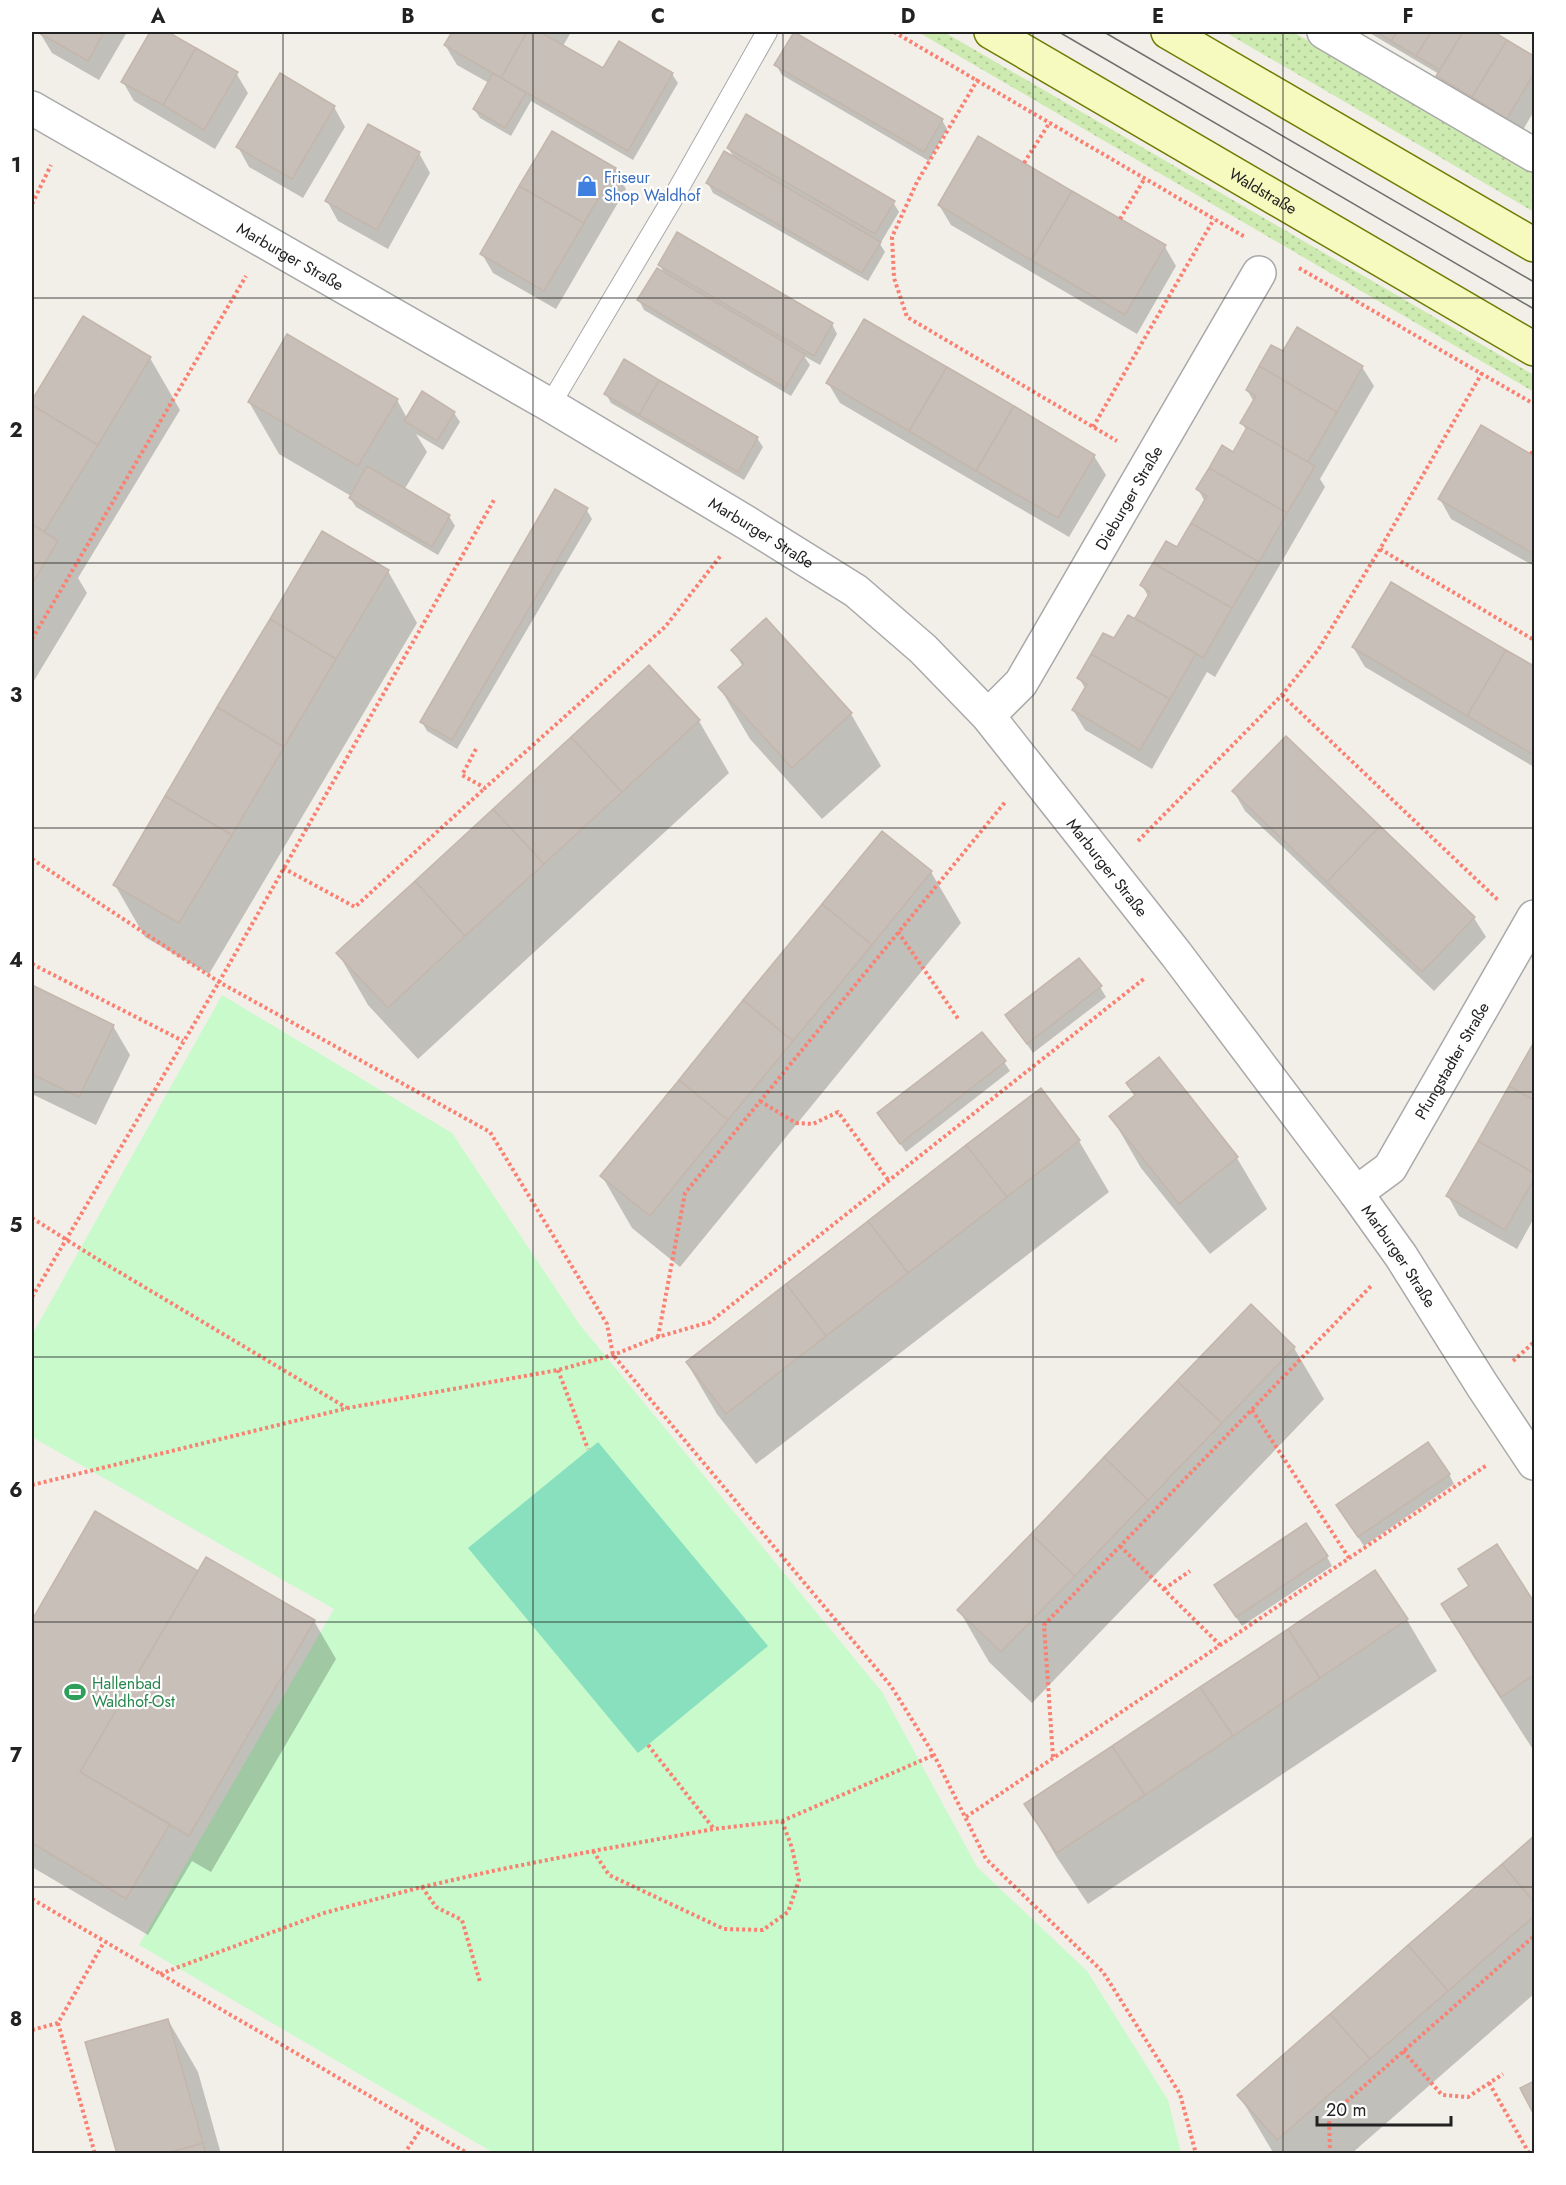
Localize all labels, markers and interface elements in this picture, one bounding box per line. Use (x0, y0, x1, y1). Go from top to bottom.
text: A (150, 2, 166, 31)
text: B (401, 2, 415, 31)
text: C (651, 2, 665, 31)
text: D (901, 2, 915, 31)
text: E (1152, 2, 1164, 31)
text: F (1402, 2, 1414, 31)
text: 1 (11, 151, 21, 180)
street label: Waldstraße (1225, 162, 1301, 220)
place label: Friseur Shop Waldhof (604, 166, 701, 207)
shop icon: Friseur Shop Waldhof (575, 174, 599, 198)
street label: Marburger Straße (233, 216, 348, 296)
text: 2 (9, 416, 23, 445)
street label: Dieburger Straße (1089, 441, 1168, 554)
street label: Marburger Straße (705, 491, 819, 574)
text: 3 (10, 681, 22, 710)
street label: Marburger Straße (1061, 813, 1154, 921)
text: 4 (9, 946, 23, 975)
street label: Pfungstadter Straße (1409, 998, 1494, 1124)
street label: Marburger Straße (1356, 1200, 1442, 1312)
text: 5 (10, 1211, 23, 1240)
text: 6 (9, 1476, 23, 1505)
place label: Hallenbad Waldhof-Ost (92, 1672, 175, 1713)
sports icon: Hallenbad Waldhof-Ost (63, 1680, 87, 1704)
text: 7 (10, 1741, 23, 1770)
text: 8 (10, 2005, 22, 2034)
scale bar (1317, 2089, 1450, 2127)
text: 20 m (1326, 2097, 1366, 2123)

